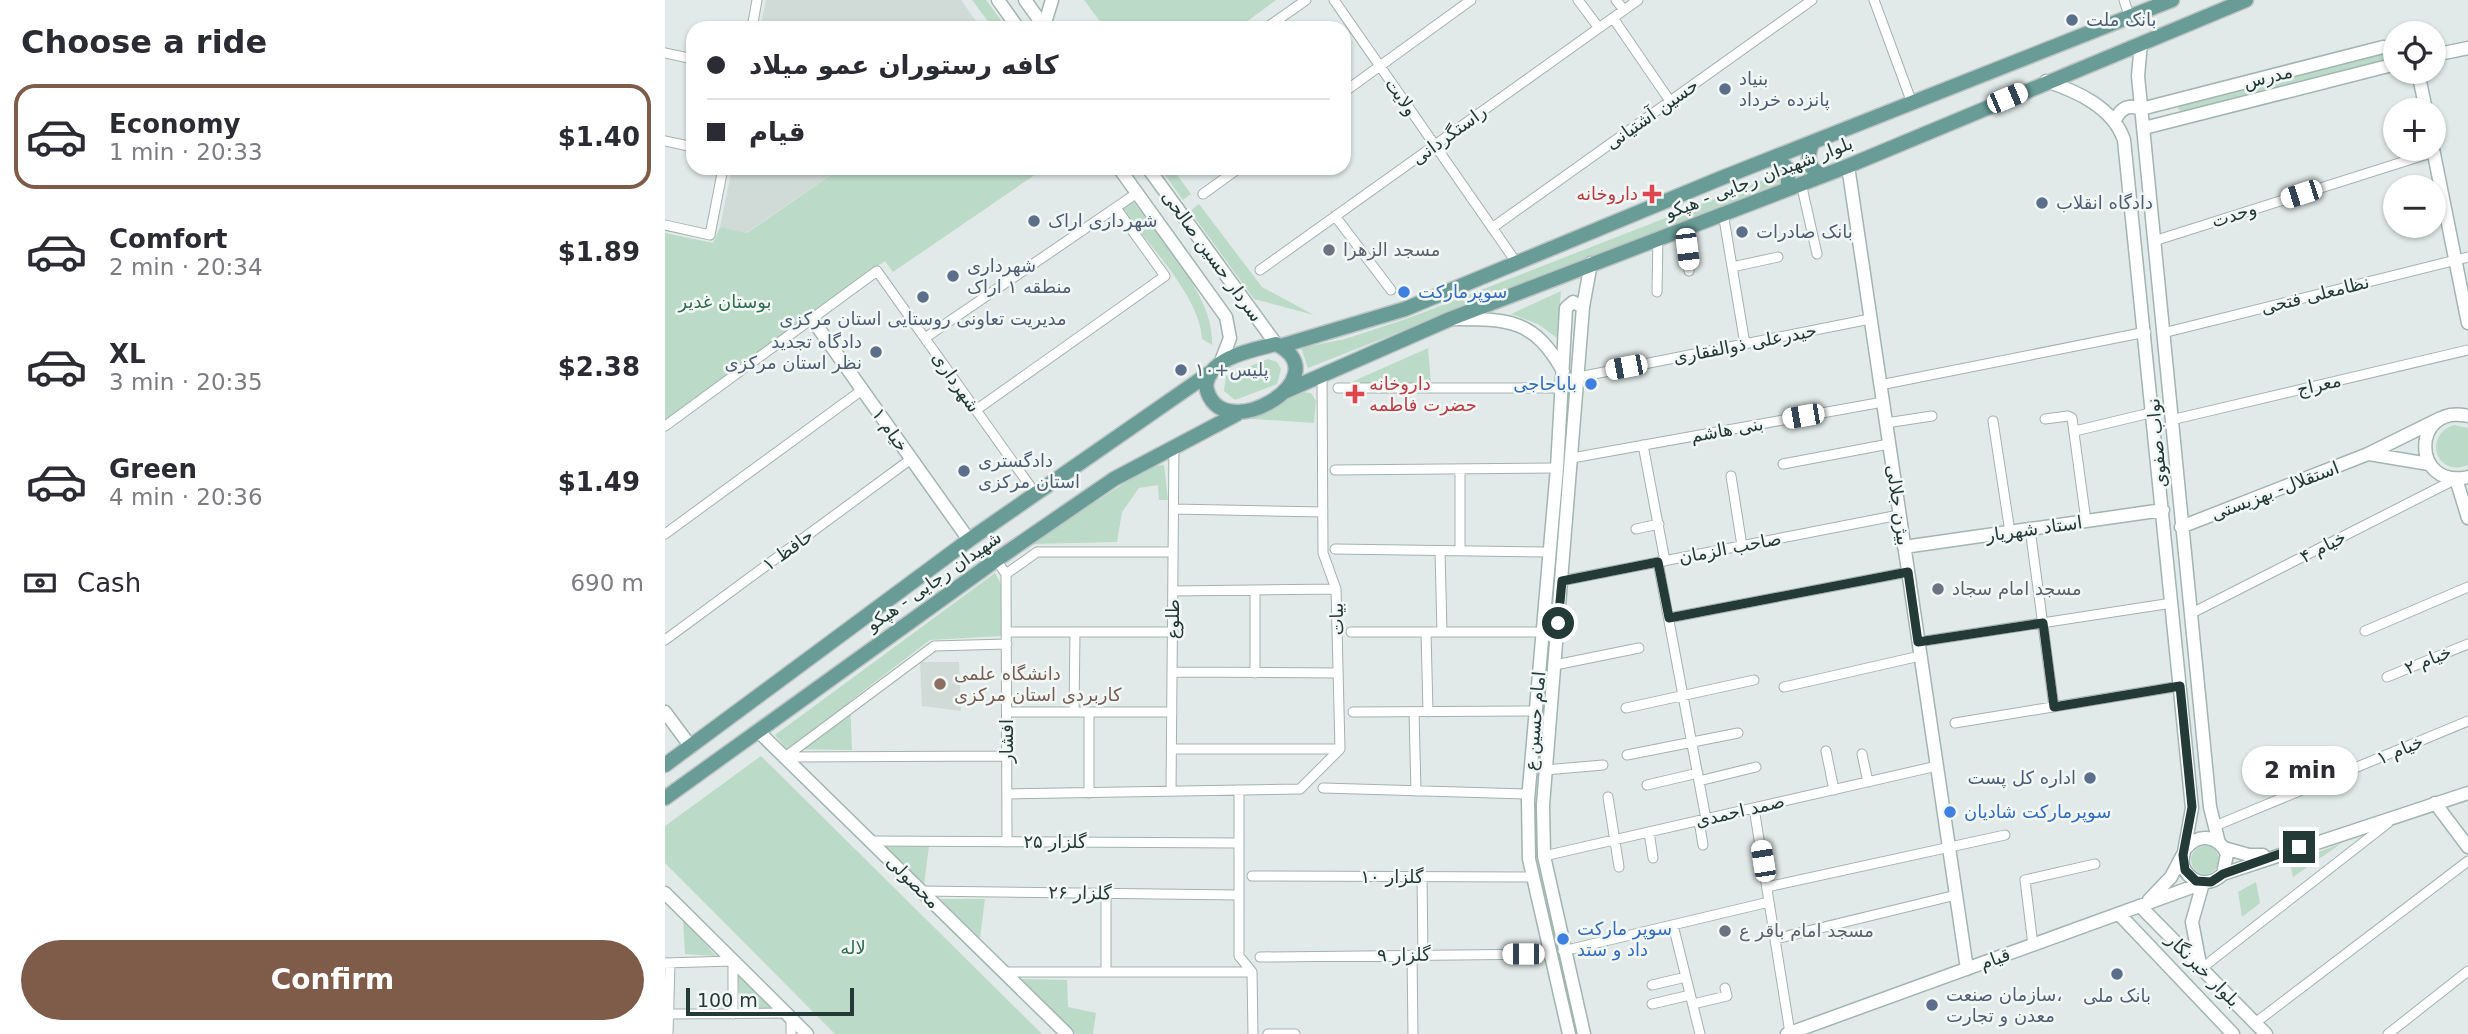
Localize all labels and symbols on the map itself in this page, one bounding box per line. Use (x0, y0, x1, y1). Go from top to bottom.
place label: بانک ملت (2086, 9, 2157, 30)
marker: بانک ملت (2064, 12, 2080, 28)
street label: مدرس (2241, 60, 2295, 93)
place label: بنیاد پانزده خرداد (1739, 68, 1830, 111)
street label: حسین آشتیانی (1601, 73, 1703, 154)
street label: ولایت (1380, 74, 1422, 120)
car (1984, 80, 2031, 116)
marker: بنیاد پانزده خرداد (1717, 81, 1733, 97)
street label: راستگردانی (1407, 101, 1491, 169)
street label: بلوار شهیدان رجایی - هپکو (1661, 132, 1856, 224)
car (2278, 178, 2325, 210)
place label: داروخانه (1576, 183, 1638, 205)
street label: سردار حسین صالحی (1157, 186, 1267, 326)
marker: داروخانه (1644, 186, 1660, 202)
place label: دادگاه انقلاب (2056, 192, 2153, 213)
marker: دادگاه انقلاب (2034, 195, 2050, 211)
street label: وحدت (2209, 197, 2259, 233)
place label: شهرداری اراک (1048, 210, 1158, 232)
marker: شهرداری اراک (1026, 213, 1042, 229)
place label: بانک صادرات (1756, 221, 1853, 242)
marker: بانک صادرات (1734, 224, 1750, 240)
car (1675, 227, 1700, 271)
place label: مسجد الزهرا (1343, 239, 1440, 261)
marker: مسجد الزهرا (1321, 242, 1337, 258)
place label: شهرداری منطقه ۱ اراک (967, 255, 1072, 297)
marker: شهرداری منطقه ۱ اراک (945, 268, 961, 284)
street label: نظامعلی فتحی (2259, 271, 2371, 318)
place label: سوپرمارکت (1418, 281, 1507, 303)
marker: سوپرمارکت (1396, 284, 1412, 300)
marker: مدیریت تعاونی روستایی استان مرکزی (915, 289, 931, 305)
park label: بوستان غدیر (677, 291, 772, 313)
place label: مدیریت تعاونی روستایی استان مرکزی (779, 308, 1067, 330)
street label: حیدرعلی ذوالفقاری (1671, 319, 1819, 369)
place label: دادگاه تجدید نظر استان مرکزی (724, 331, 862, 374)
marker: دادگاه تجدید نظر استان مرکزی (868, 344, 884, 360)
street label: شهرداری (927, 347, 985, 417)
car (1604, 353, 1649, 381)
place label: پلیس+۱۰ (1195, 359, 1269, 381)
marker: پلیس+۱۰ (1173, 362, 1189, 378)
street label: معراج (2295, 369, 2343, 401)
place label: داروخانه حضرت فاطمه (1369, 373, 1477, 416)
place label: باباحاجی (1513, 373, 1577, 394)
marker: باباحاجی (1583, 376, 1599, 392)
marker: داروخانه حضرت فاطمه (1347, 386, 1363, 402)
street label: نواب صفوی (2142, 397, 2172, 489)
car (1781, 402, 1826, 430)
street label: خیام ۱ (868, 404, 913, 456)
street label: بنی هاشم (1689, 413, 1765, 447)
place label: دادگستری استان مرکزی (978, 450, 1080, 493)
street label: استقلال- بهزیستی (2208, 456, 2342, 526)
marker: دادگستری استان مرکزی (956, 463, 972, 479)
street label: بیژن جلالی (1881, 463, 1915, 547)
street label: استاد شهریار (1983, 511, 2084, 547)
street label: حافظ ۱ (758, 524, 817, 575)
street label: شهیدان رجایی - هپکو (861, 526, 1006, 636)
street label: خیام ۴ (2296, 526, 2349, 567)
street label: صاحب الزمان (1677, 527, 1783, 569)
place label: مسجد امام سجاد (1952, 578, 2082, 599)
marker: مسجد امام سجاد (1930, 581, 1946, 597)
street label: طلوع (1162, 599, 1184, 639)
street label: بیات (1326, 602, 1347, 636)
route start (1542, 607, 1574, 639)
street label: خیام ۲ (2401, 641, 2454, 678)
place label: دانشگاه علمی کاربردی استان مرکزی (954, 663, 1122, 706)
street label: امام حسین ع (1520, 670, 1550, 772)
marker: دانشگاه علمی کاربردی استان مرکزی (932, 676, 948, 692)
street label: افشار (996, 719, 1017, 764)
street label: خیام ۱ (2373, 730, 2426, 769)
callout: 2 min (2241, 746, 2357, 794)
place label: اداره کل پست (1967, 767, 2076, 789)
marker: اداره کل پست (2082, 770, 2098, 786)
street label: صمد احمدی (1693, 790, 1787, 831)
place label: سوپرمارکت شادیان (1964, 801, 2111, 823)
marker: سوپرمارکت شادیان (1942, 804, 1958, 820)
street label: گلزار ۲۵ (1023, 831, 1087, 853)
route end (2283, 831, 2315, 863)
car (1750, 839, 1777, 883)
street label: محصولی (882, 851, 944, 913)
street label: گلزار ۱۰ (1360, 866, 1424, 888)
street label: گلزار ۲۶ (1048, 881, 1112, 905)
place label: سوپر مارکت داد و ستد (1577, 918, 1672, 961)
place label: مسجد امام باقر ع (1739, 920, 1874, 942)
marker: مسجد امام باقر ع (1717, 923, 1733, 939)
street label: بلوار خبرنگار (2161, 928, 2244, 1011)
marker: سوپر مارکت داد و ستد (1555, 931, 1571, 947)
park label: لاله (840, 937, 866, 958)
street label: قیام (1977, 943, 2013, 974)
street label: گلزار ۹ (1377, 944, 1431, 966)
car (1503, 944, 1545, 965)
marker: بانک ملی (2109, 966, 2125, 982)
place label: سازمان صنعت، معدن و تجارت (1946, 984, 2062, 1027)
scale bar (686, 985, 854, 1017)
place label: بانک ملی (2083, 985, 2151, 1006)
marker: سازمان صنعت، معدن و تجارت (1924, 997, 1940, 1013)

